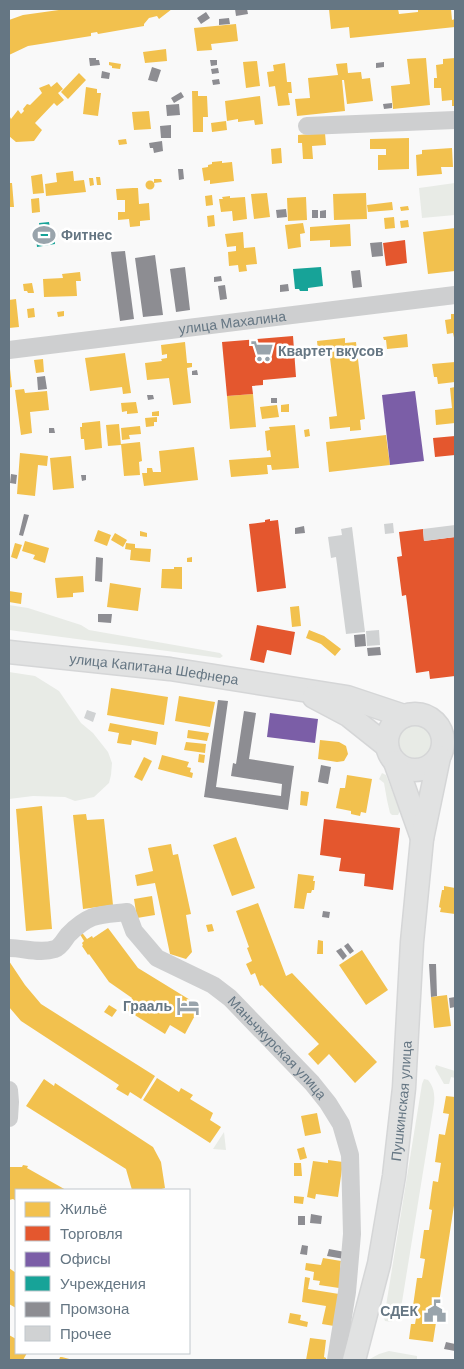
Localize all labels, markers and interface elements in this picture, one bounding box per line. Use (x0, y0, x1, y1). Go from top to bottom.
sports icon: Фитнес (31, 222, 57, 248)
place label: Фитнес (61, 226, 112, 244)
street label: улица Махалина (178, 307, 287, 338)
supermarket icon: Квартет вкусов (249, 338, 275, 364)
place label: Квартет вкусов (278, 342, 384, 360)
street label: улица Капитана Шефнера (69, 649, 240, 689)
street label: Маньчжурская улица (224, 992, 331, 1103)
hotel icon: Грааль (175, 993, 201, 1019)
place label: Грааль (123, 997, 172, 1015)
street label: Пушкинская улица (387, 1040, 416, 1162)
legend (15, 1189, 190, 1354)
text: Жильё (60, 1199, 107, 1219)
text: Торговля (60, 1224, 123, 1244)
text: Офисы (60, 1249, 111, 1269)
text: Учреждения (60, 1274, 146, 1294)
public building icon: СДЕК (422, 1298, 448, 1324)
text: Промзона (60, 1299, 130, 1319)
place label: СДЕК (380, 1302, 418, 1320)
text: Прочее (60, 1324, 112, 1344)

